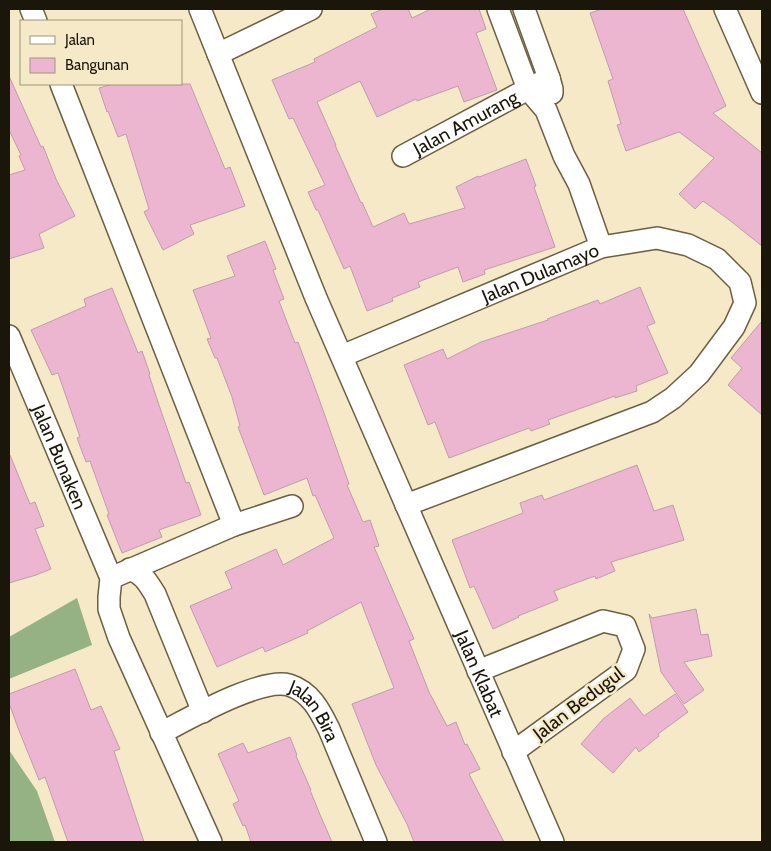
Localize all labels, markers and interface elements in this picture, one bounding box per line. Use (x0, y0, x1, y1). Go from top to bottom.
legend (20, 20, 182, 85)
text: Jalan (64, 31, 95, 49)
text: Bangunan (65, 56, 129, 74)
street label: Jalan Amurang (408, 85, 523, 161)
street label: Jalan Dulamayo (477, 238, 602, 308)
street label: Jalan Bunaken (27, 400, 92, 513)
street label: Jalan Klabat (450, 626, 508, 721)
street label: Jalan Bedugul (528, 661, 629, 746)
street label: Jalan Bira (285, 675, 344, 745)

